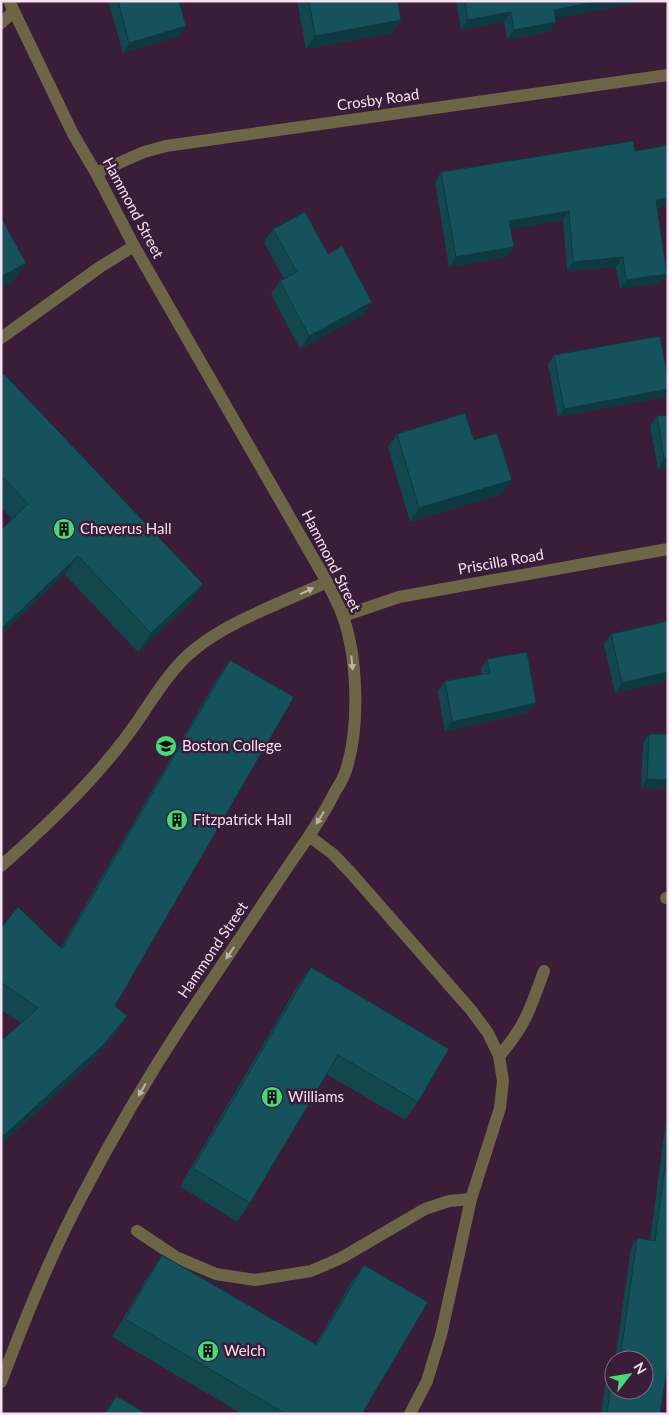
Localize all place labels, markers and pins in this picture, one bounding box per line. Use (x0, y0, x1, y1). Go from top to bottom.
building icon: Cheverus Hall (52, 517, 76, 541)
place label: Cheverus Hall (80, 519, 172, 537)
school or university icon: Boston College (154, 734, 178, 758)
place label: Boston College (182, 736, 282, 754)
building icon: Fitzpatrick Hall (165, 808, 189, 832)
place label: Fitzpatrick Hall (193, 810, 292, 828)
building icon: Williams (260, 1085, 284, 1109)
place label: Williams (288, 1087, 344, 1105)
building icon: Welch (196, 1339, 220, 1363)
place label: Welch (224, 1341, 266, 1359)

